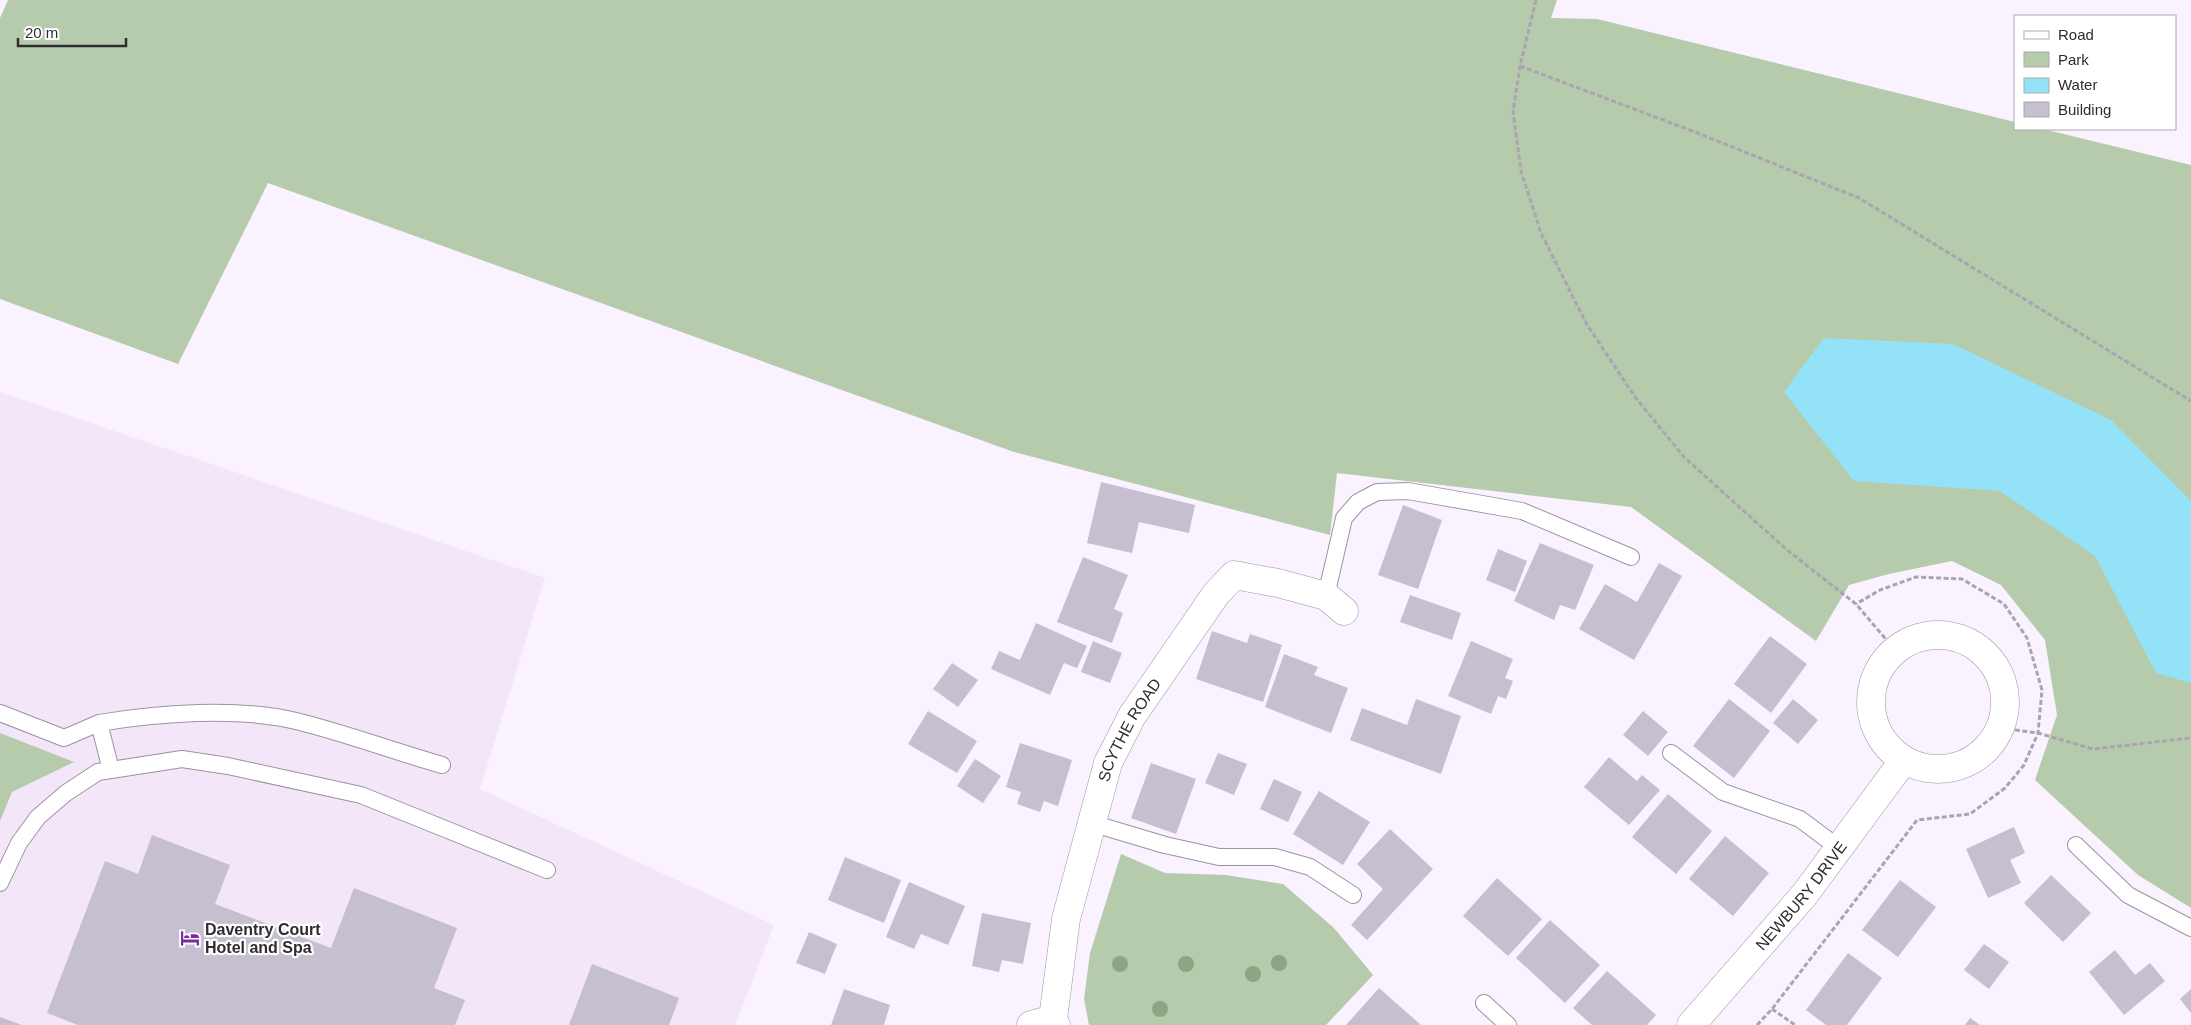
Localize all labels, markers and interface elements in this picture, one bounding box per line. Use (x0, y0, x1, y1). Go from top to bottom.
scale bar (18, 15, 125, 47)
legend (2014, 15, 2176, 130)
text: 20 m (25, 24, 58, 41)
text: Road (2058, 26, 2094, 43)
text: Park (2058, 51, 2089, 68)
text: Water (2058, 76, 2097, 93)
text: Building (2058, 101, 2111, 118)
street label: SCYTHE ROAD (1095, 675, 1164, 784)
street label: NEWBURY DRIVE (1752, 838, 1850, 953)
place label: Daventry Court Hotel and Spa (205, 921, 321, 956)
hotel icon: Daventry Court Hotel and Spa (179, 927, 201, 949)

